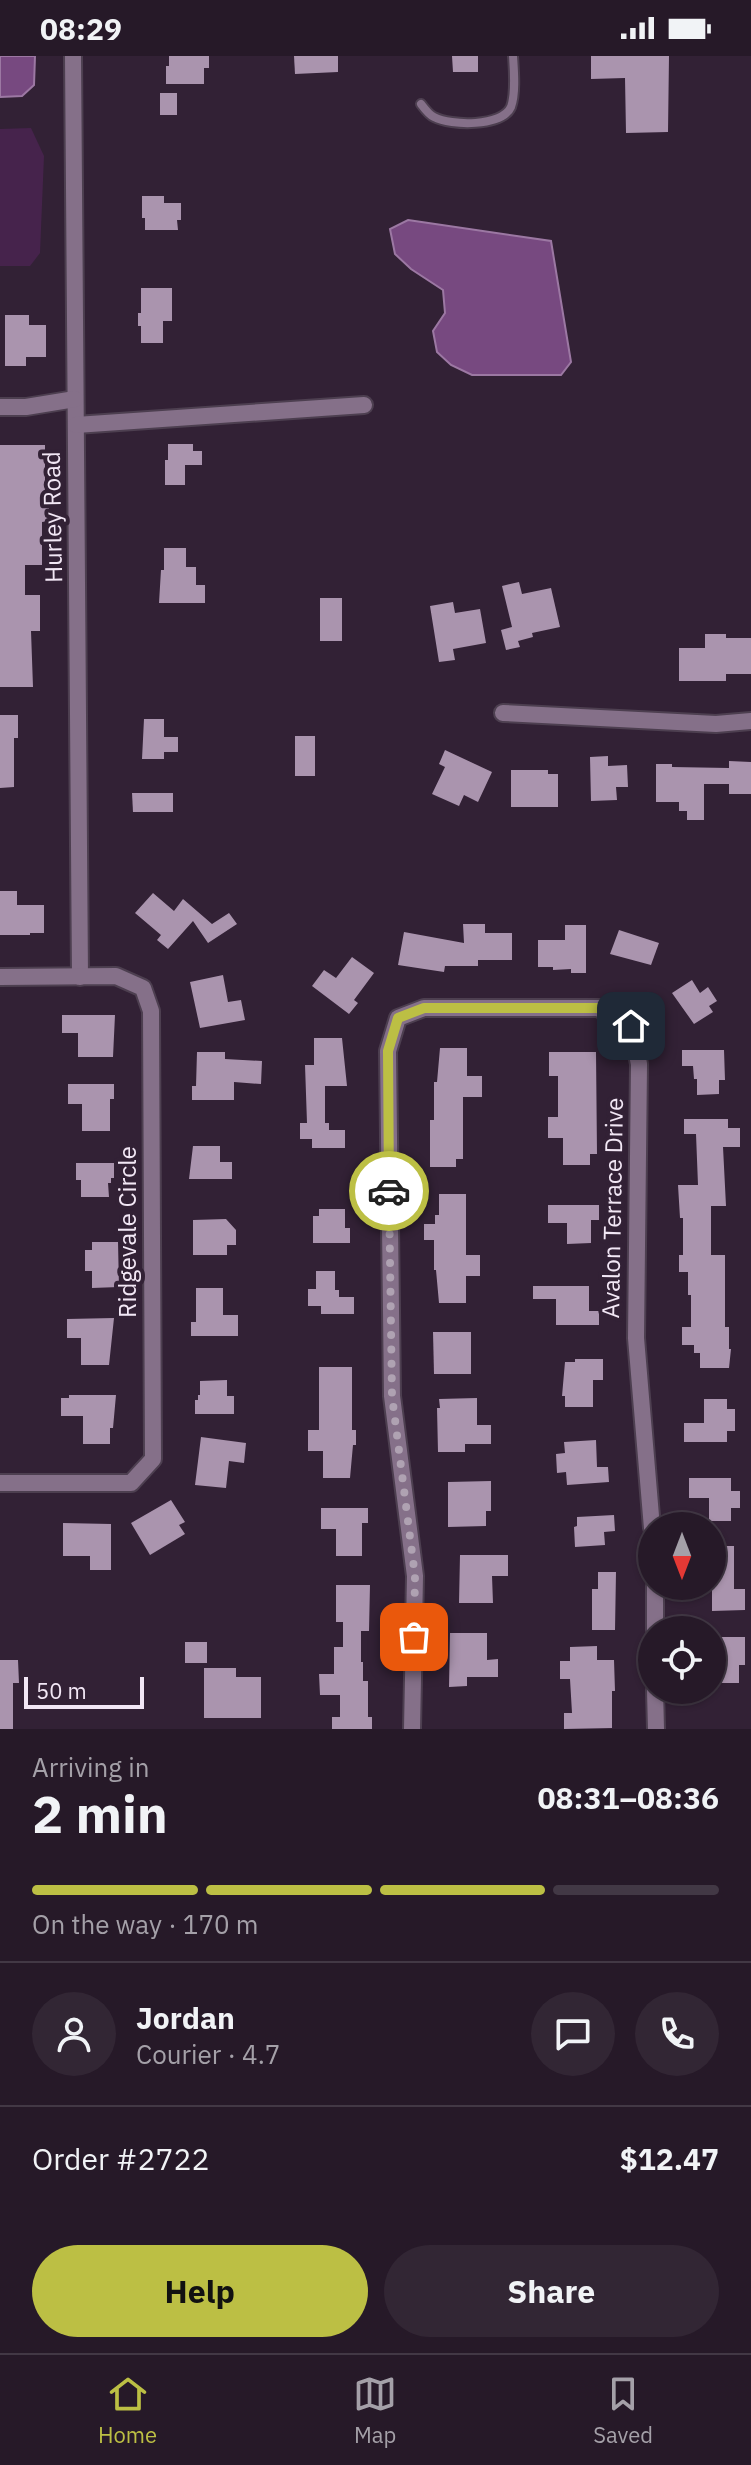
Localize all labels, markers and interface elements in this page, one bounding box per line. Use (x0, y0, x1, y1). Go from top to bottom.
text: 08:29 (40, 9, 122, 48)
street label: Hurley Road (35, 451, 69, 583)
pin (597, 992, 665, 1060)
icon: home (609, 1004, 653, 1048)
street label: Avalon Terrace Drive (594, 1097, 630, 1319)
street label: Ridgevale Circle (111, 1146, 143, 1318)
courier (349, 1151, 429, 1231)
icon: car (367, 1169, 411, 1213)
north arrow (638, 1512, 726, 1600)
map controls (638, 1512, 726, 1704)
pin (380, 1603, 448, 1671)
icon: bag (392, 1615, 436, 1659)
button: locate (638, 1616, 726, 1704)
scale bar (24, 1673, 144, 1709)
text: 50 m (36, 1676, 87, 1705)
text: Arriving in (32, 1750, 149, 1784)
text: 08:31–08:36 (538, 1778, 719, 1817)
text: 2 min (32, 1780, 168, 1847)
text: On the way · 170 m (32, 1907, 258, 1941)
button: person (32, 1992, 116, 2076)
button: chat (531, 1992, 615, 2076)
button: phone (635, 1992, 719, 2076)
text: Jordan (136, 1998, 235, 2037)
text: Courier · 4.7 (136, 2037, 280, 2071)
text: Order #2722 (32, 2139, 209, 2178)
text: $12.47 (620, 2139, 719, 2178)
button: Help (32, 2245, 368, 2337)
button: Share (384, 2245, 719, 2337)
tab: Home (98, 2372, 157, 2449)
tab: Map (353, 2372, 397, 2449)
tab: Saved (593, 2372, 653, 2449)

